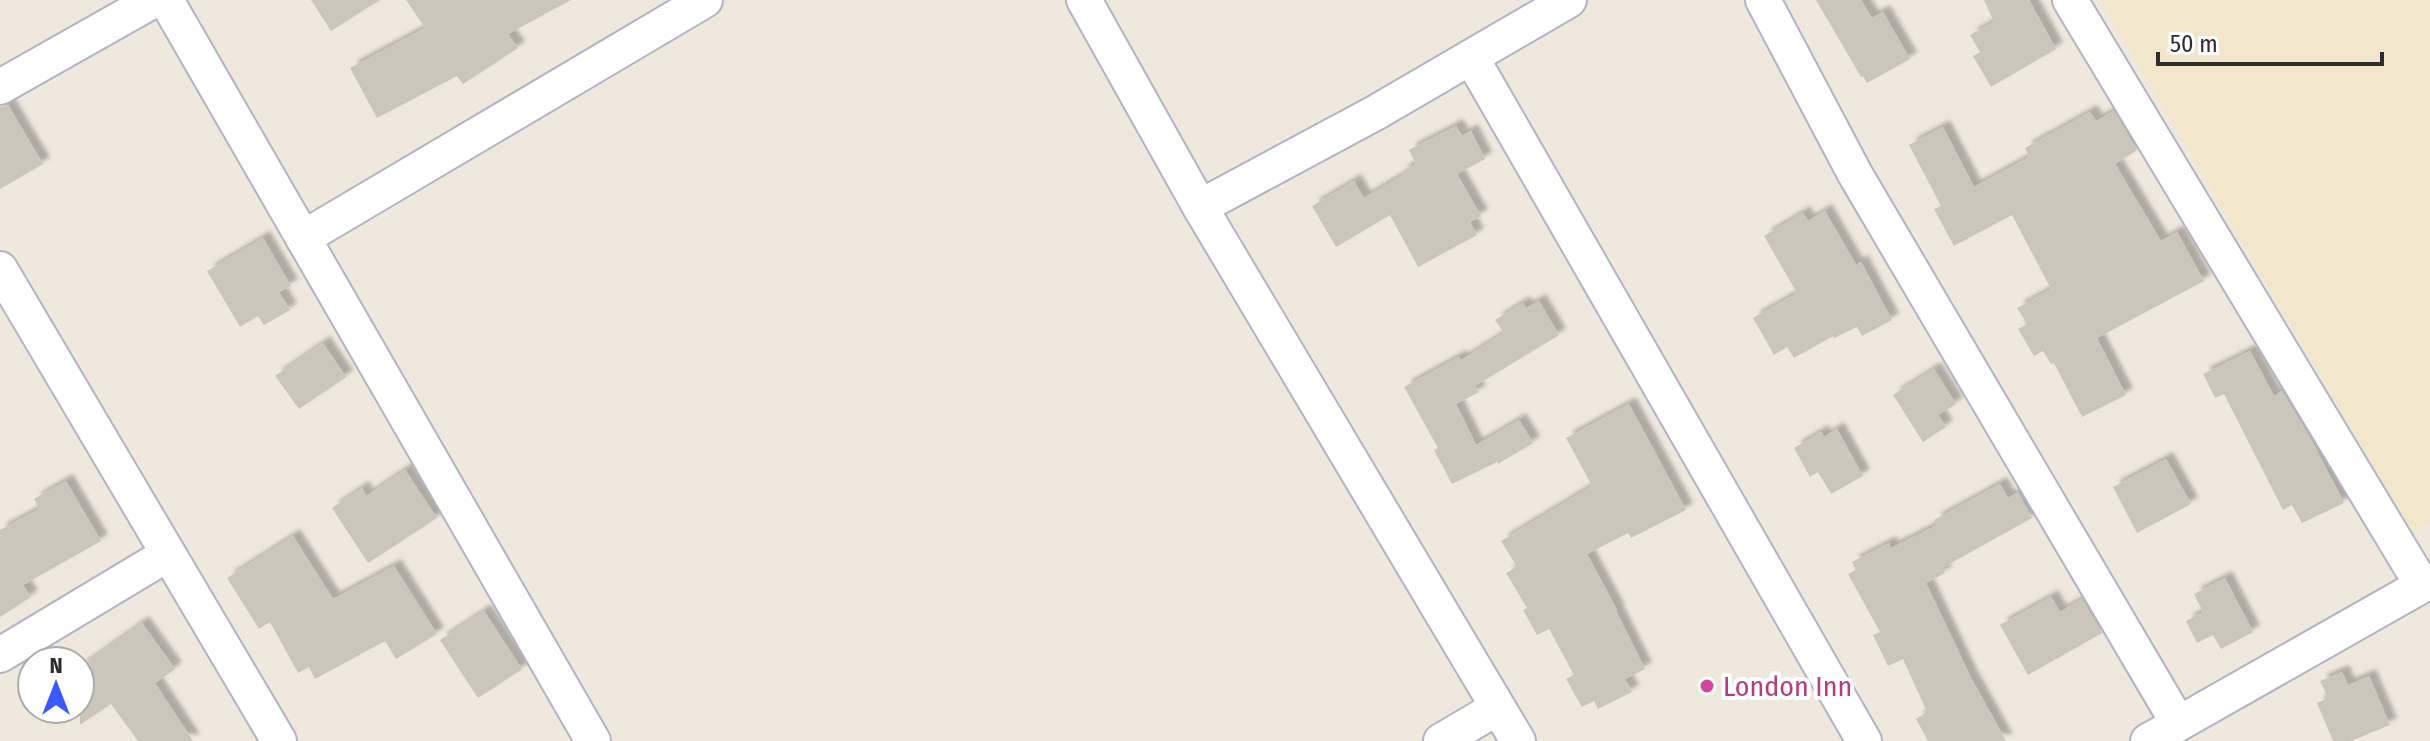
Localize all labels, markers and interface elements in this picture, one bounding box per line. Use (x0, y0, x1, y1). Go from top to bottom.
scale bar (2158, 16, 2382, 66)
text: 50 m (2170, 30, 2218, 58)
north arrow (16, 645, 96, 725)
text: N (49, 652, 63, 679)
place label: London Inn (1723, 670, 1852, 703)
marker: London Inn (1698, 677, 1716, 695)

